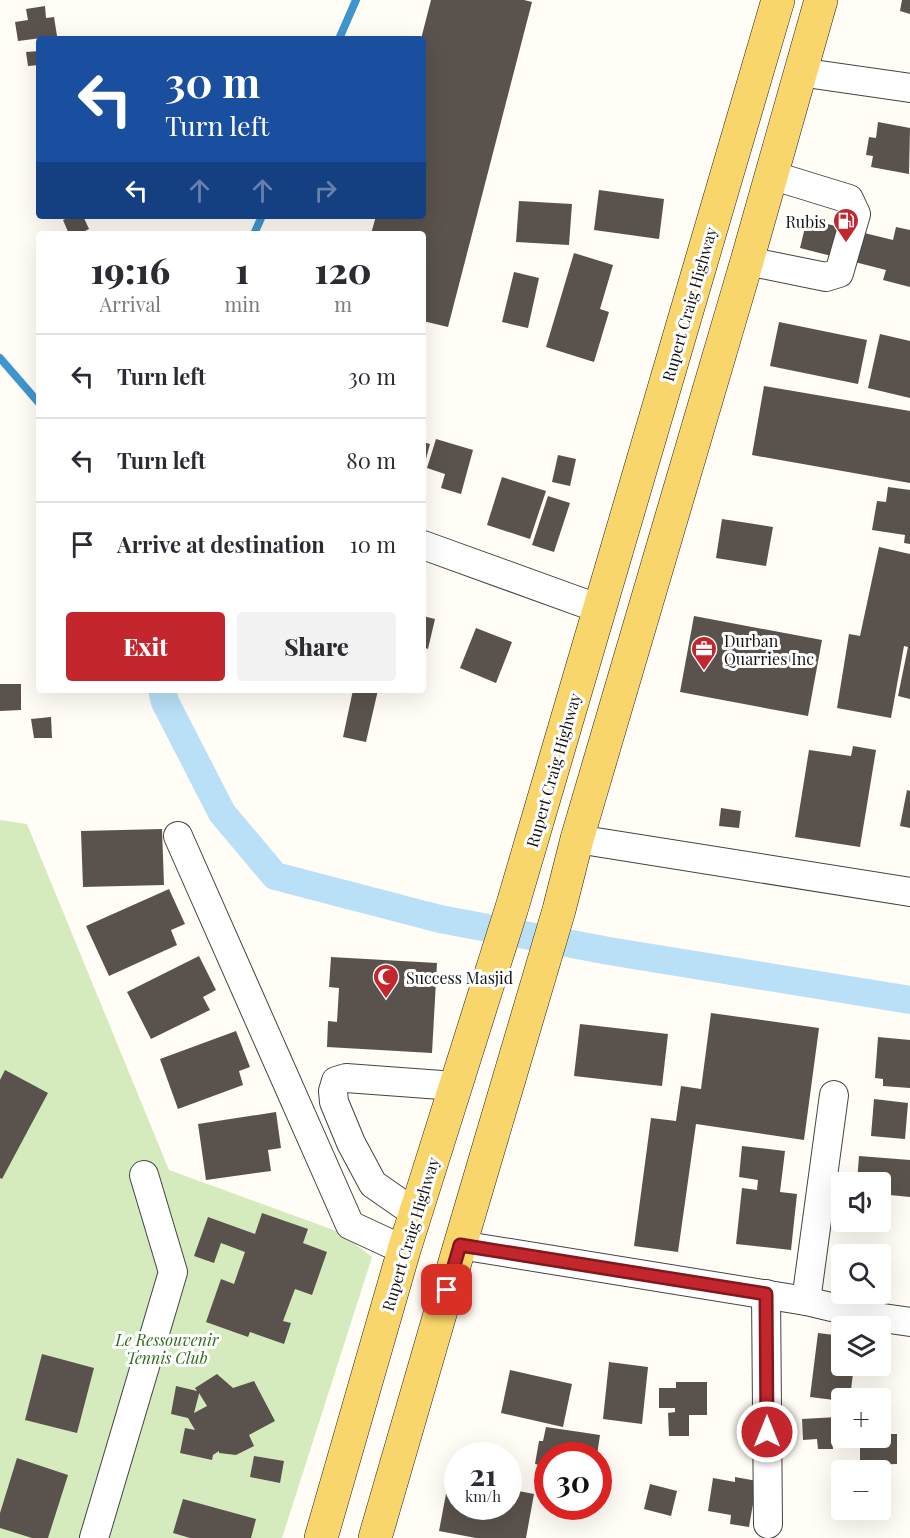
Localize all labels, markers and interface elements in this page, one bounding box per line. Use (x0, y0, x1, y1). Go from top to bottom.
text: 30 m (165, 53, 260, 109)
icon: left (66, 60, 144, 138)
text: Turn left (165, 107, 269, 143)
icon: left (120, 174, 153, 207)
icon: ahead (183, 174, 216, 207)
icon: ahead (246, 174, 279, 207)
icon: right (309, 174, 342, 207)
fuel station icon: Rubis (831, 206, 861, 244)
place label: Rubis (785, 211, 826, 232)
street label: Rupert Craig Highway (657, 224, 721, 384)
text: 19:16 (90, 245, 170, 293)
text: 1 (235, 245, 249, 293)
text: 120 (315, 245, 372, 293)
text: Arrival (99, 290, 161, 317)
text: min (225, 290, 260, 317)
text: m (334, 290, 352, 317)
icon: left (66, 360, 99, 393)
text: Turn left (117, 361, 206, 391)
text: 30 m (348, 361, 396, 391)
icon: left (66, 444, 99, 477)
text: Turn left (117, 445, 206, 475)
text: 80 m (346, 445, 396, 475)
icon: arrive (66, 528, 99, 561)
text: Arrive at destination (117, 529, 325, 559)
text: 10 m (350, 529, 396, 559)
button: Exit (66, 612, 225, 681)
button: Share (237, 612, 396, 681)
place label: Durban Quarries Inc (724, 630, 814, 669)
office icon: Durban Quarries Inc (689, 634, 719, 672)
street label: Rupert Craig Highway (521, 690, 585, 850)
mosque icon: Success Masjid (371, 962, 401, 1000)
place label: Success Masjid (406, 967, 513, 988)
street label: Rupert Craig Highway (377, 1155, 443, 1313)
map controls (831, 1172, 891, 1520)
button: sound (831, 1172, 891, 1232)
button: search (831, 1244, 891, 1304)
pin (421, 1264, 472, 1315)
icon: arrive (430, 1273, 463, 1306)
button: layers (831, 1316, 891, 1376)
park label: Le Ressouvenir Tennis Club (114, 1329, 220, 1368)
button: + (831, 1388, 891, 1448)
position arrow (735, 1400, 799, 1464)
speed limit sign: 30 (534, 1442, 612, 1520)
text: 21 (469, 1454, 497, 1494)
button: − (831, 1460, 891, 1520)
text: km/h (465, 1486, 501, 1506)

